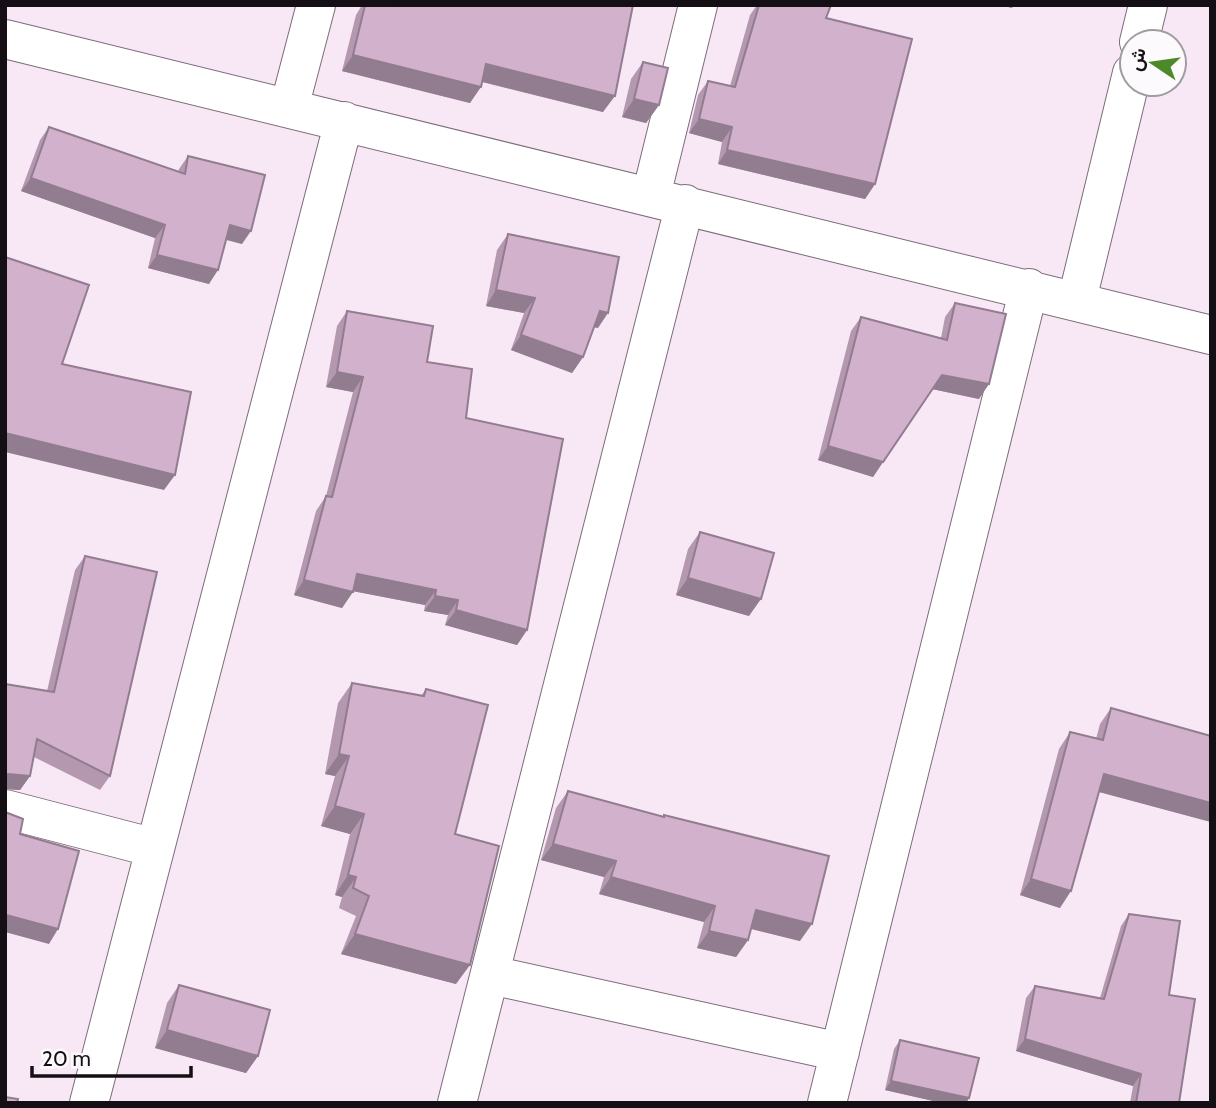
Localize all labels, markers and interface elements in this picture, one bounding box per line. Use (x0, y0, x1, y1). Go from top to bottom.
north arrow (1118, 28, 1188, 98)
text: ش (1123, 45, 1151, 73)
scale bar (32, 1034, 191, 1078)
text: 20 m (42, 1046, 91, 1071)

